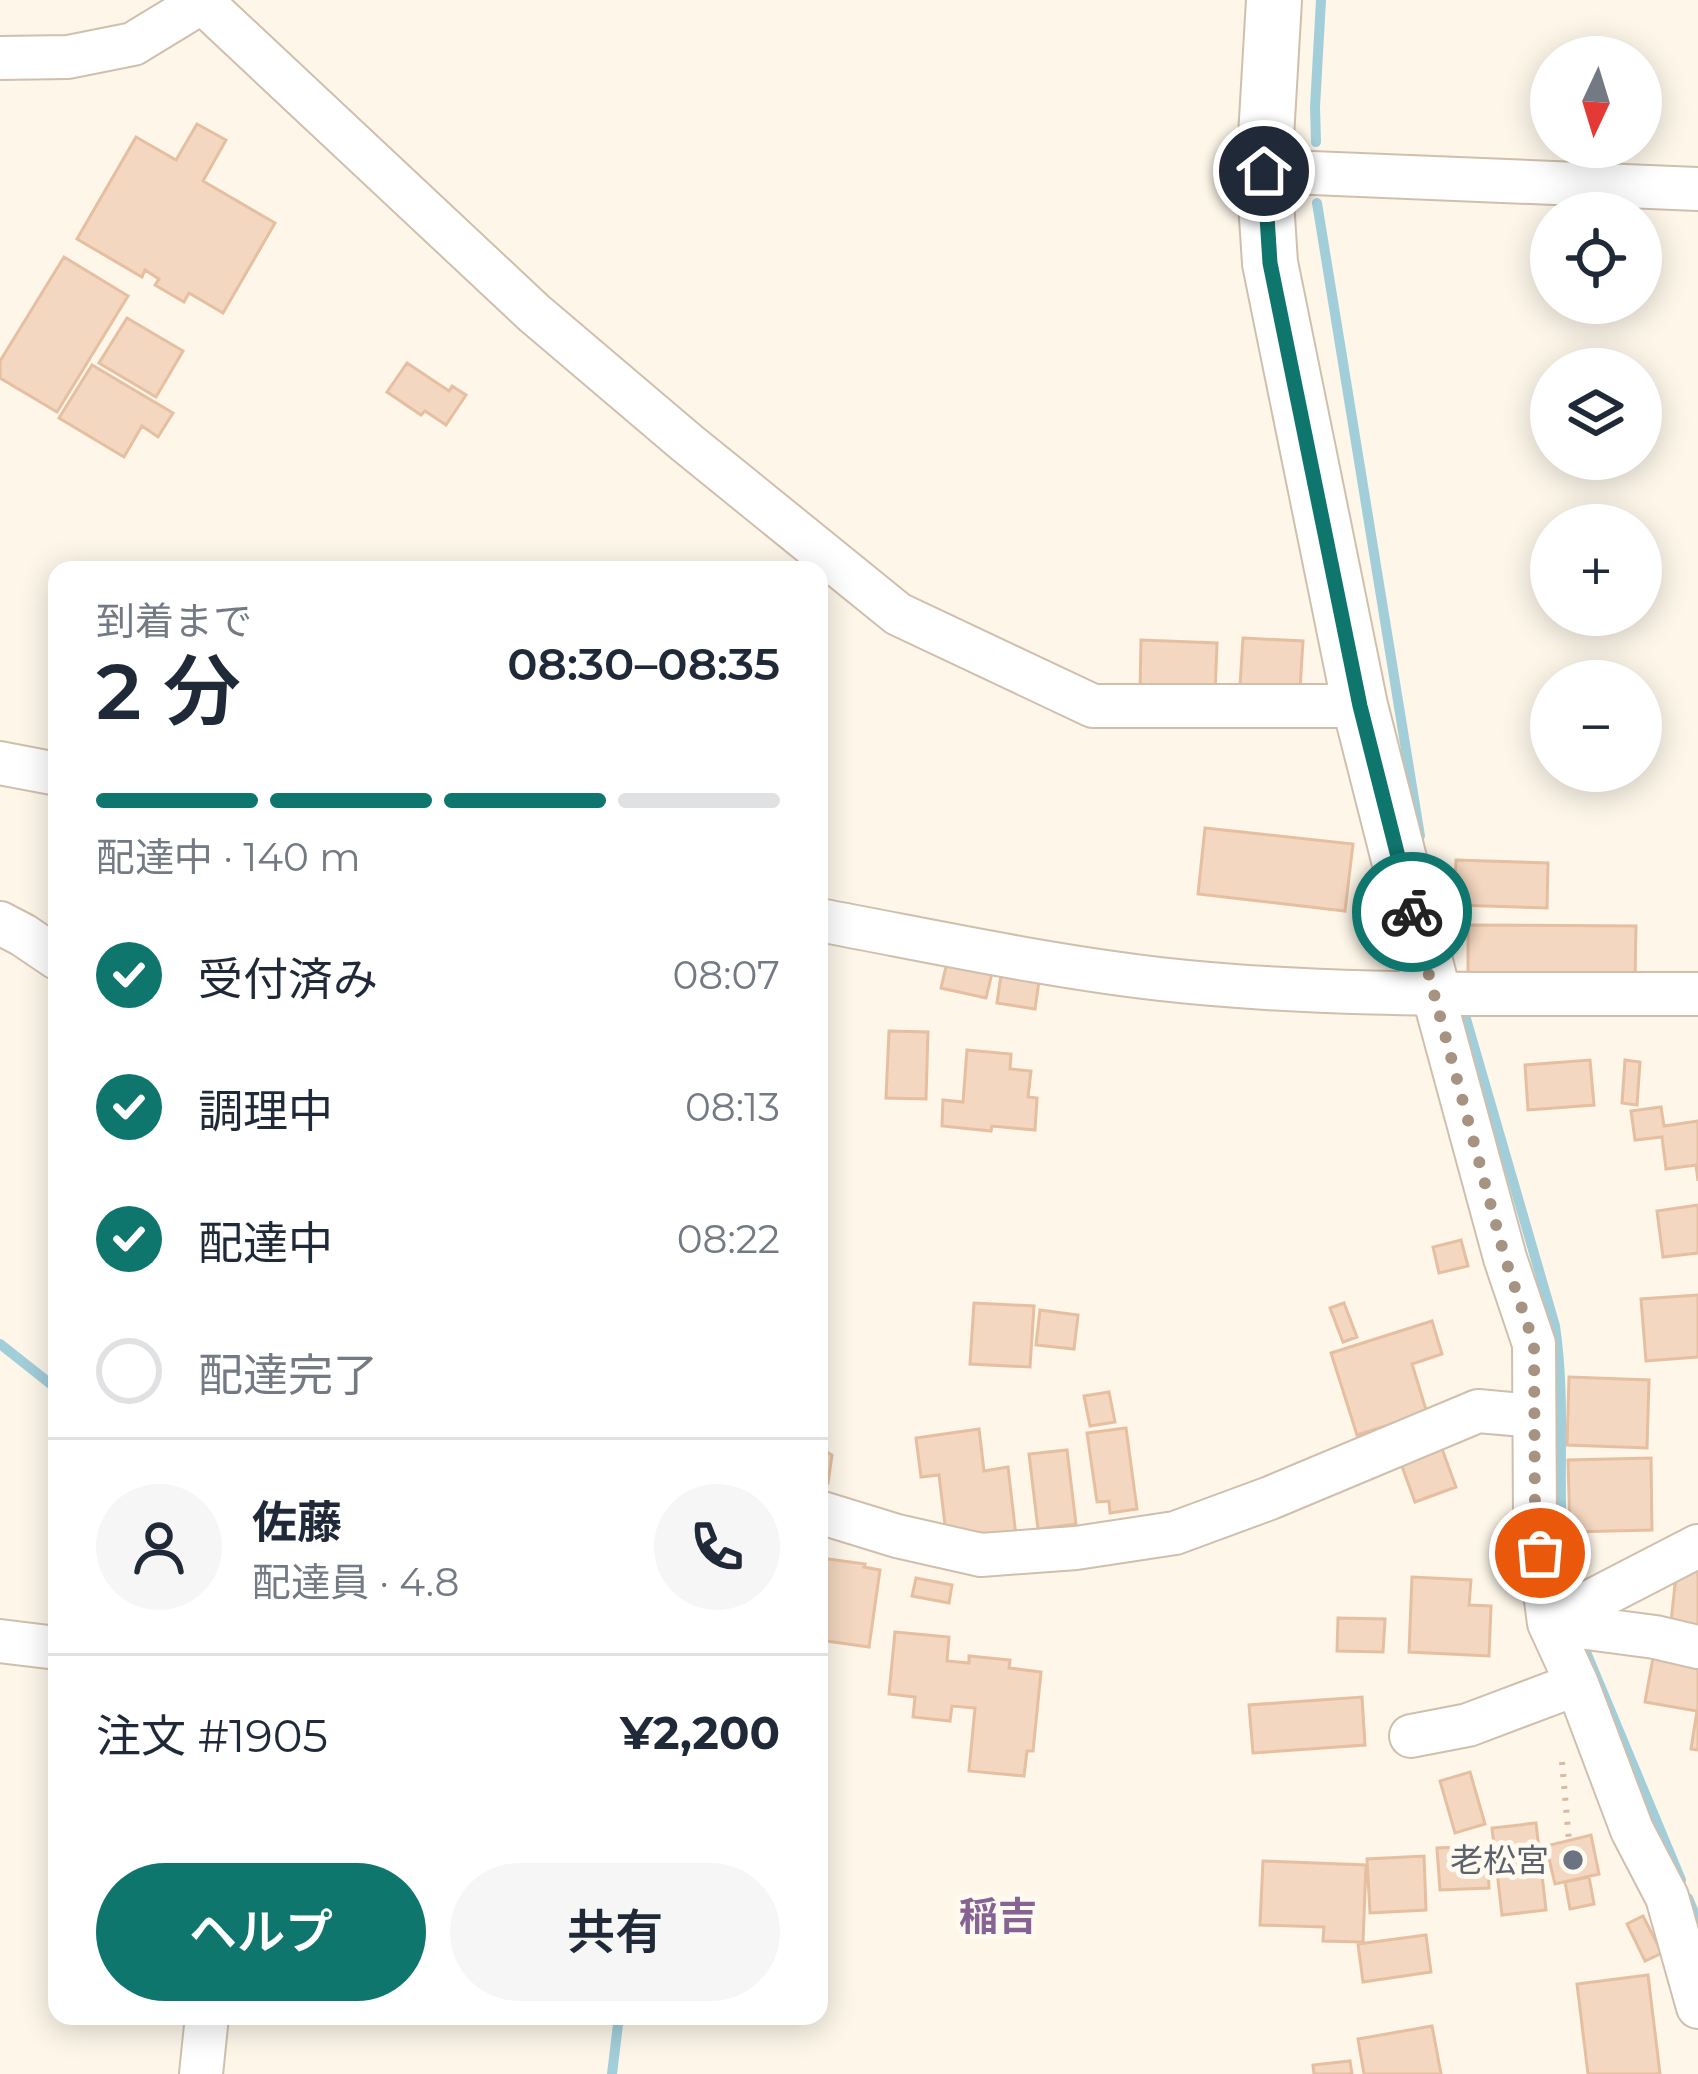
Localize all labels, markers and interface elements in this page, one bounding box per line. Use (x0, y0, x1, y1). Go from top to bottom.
north arrow (1530, 36, 1662, 168)
map controls (1530, 36, 1662, 792)
pin (1213, 120, 1315, 222)
icon: home (1231, 138, 1297, 204)
button: locate (1530, 192, 1662, 324)
button: layers (1530, 348, 1662, 480)
button: + (1530, 504, 1662, 636)
text: 到着まで (96, 597, 252, 645)
text: 08:30–08:35 (507, 636, 780, 691)
text: 2 分 (96, 643, 241, 739)
button: − (1530, 660, 1662, 792)
text: 配達中 · 140 m (96, 833, 361, 881)
courier (1352, 852, 1472, 972)
icon: bike (1379, 879, 1445, 945)
icon: check (96, 942, 162, 1008)
text: 受付済み (198, 951, 378, 1006)
text: 08:07 (673, 951, 780, 999)
icon: check (96, 1074, 162, 1140)
text: 調理中 (198, 1083, 333, 1138)
text: 08:13 (685, 1083, 780, 1131)
icon: check (96, 1206, 162, 1272)
text: 配達中 (198, 1215, 333, 1270)
text: 08:22 (677, 1215, 780, 1263)
text: 配達完了 (198, 1347, 378, 1402)
button: person (96, 1484, 222, 1610)
button: phone (654, 1484, 780, 1610)
text: 佐藤 (252, 1494, 342, 1549)
pin (1489, 1502, 1591, 1604)
icon: bag (1507, 1520, 1573, 1586)
text: 配達員 · 4.8 (252, 1558, 459, 1606)
text: ¥2,200 (620, 1705, 780, 1760)
text: 注文 #1905 (96, 1708, 328, 1763)
place label: 老松宮 (1450, 1840, 1549, 1880)
marker: 老松宮 (1560, 1847, 1586, 1873)
button: ヘルプ (96, 1863, 426, 2001)
button: 共有 (450, 1863, 780, 2001)
district label: 稲吉 (959, 1892, 1037, 1940)

